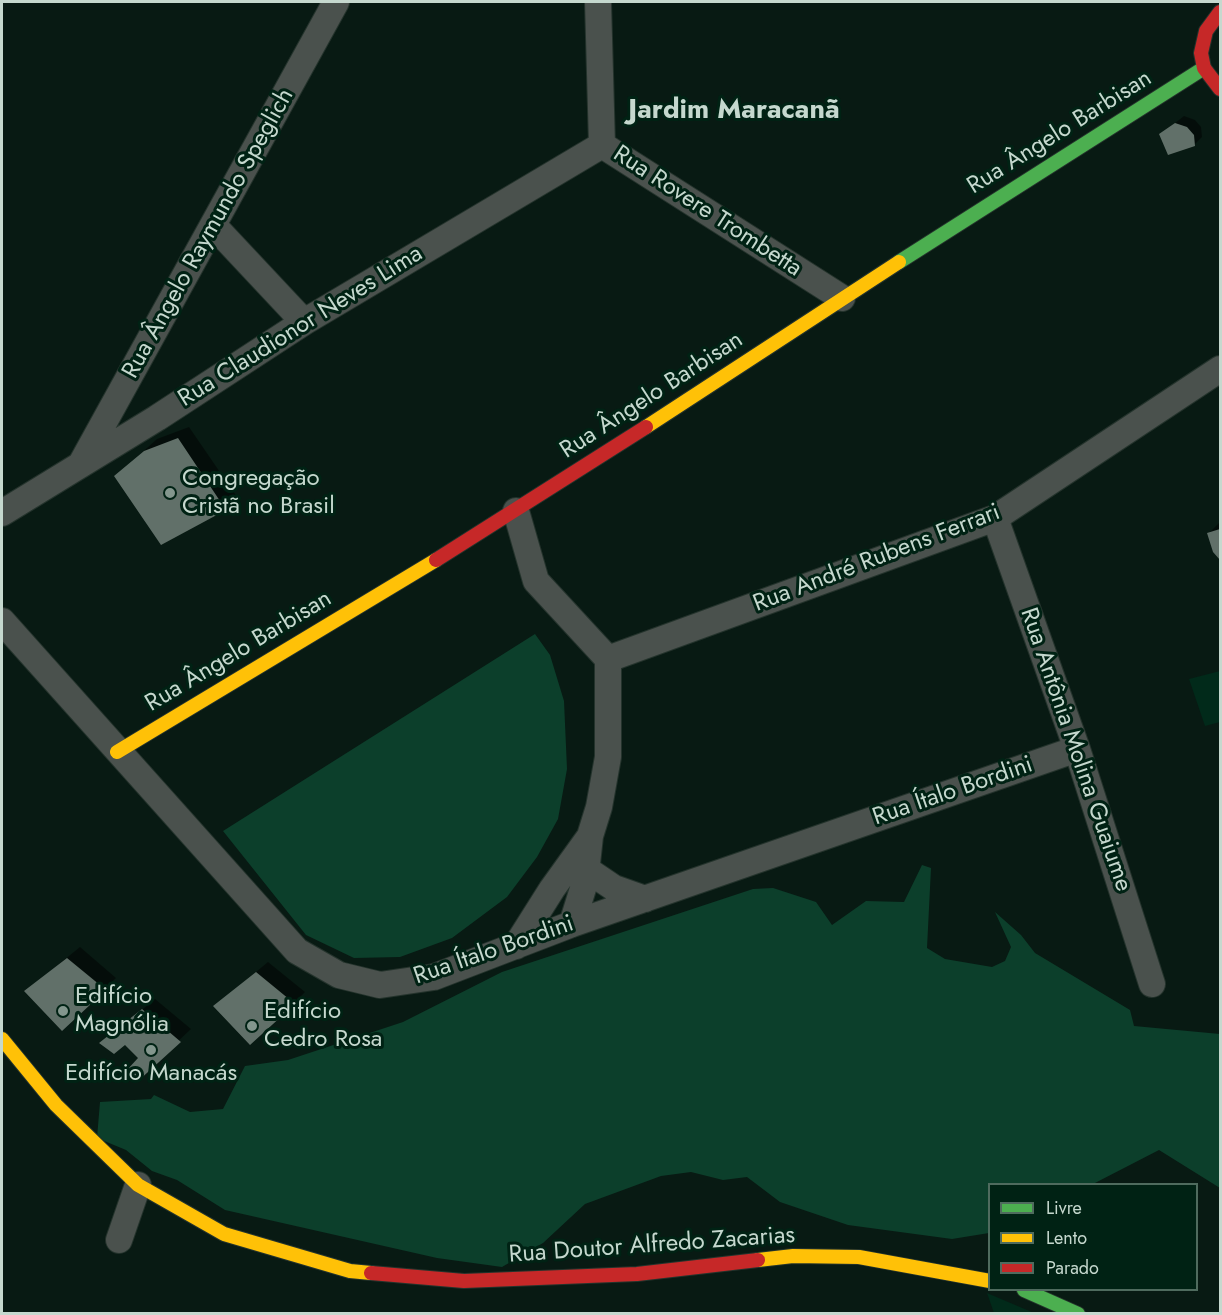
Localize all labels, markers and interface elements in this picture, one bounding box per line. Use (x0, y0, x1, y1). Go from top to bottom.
street label: Rua Ângelo Barbisan (962, 65, 1158, 201)
street label: Rua Ângelo Raymundo Speglich (117, 84, 301, 384)
district label: Jardim Maracanã (628, 95, 840, 127)
street label: Rua Rovere Trombetta (607, 140, 807, 284)
street label: Rua Claudionor Neves Lima (174, 240, 428, 414)
street label: Rua Ângelo Barbisan (555, 326, 749, 466)
place label: Congregação Cristã no Brasil (182, 465, 335, 521)
marker: Congregação Cristã no Brasil (163, 486, 177, 500)
street label: Rua André Rubens Ferrari (750, 499, 1004, 619)
street label: Rua Ângelo Barbisan (141, 585, 337, 719)
street label: Rua Antônia Molina Guaiume (1013, 604, 1137, 896)
street label: Rua Ítalo Bordini (869, 751, 1037, 833)
street label: Rua Ítalo Bordini (410, 910, 578, 992)
place label: Edifício Magnólia (75, 983, 169, 1039)
place label: Edifício Cedro Rosa (264, 998, 382, 1054)
marker: Edifício Magnólia (56, 1004, 70, 1018)
marker: Edifício Cedro Rosa (245, 1019, 259, 1033)
marker: Edifício Manacás (144, 1043, 158, 1057)
place label: Edifício Manacás (65, 1060, 237, 1088)
legend (988, 1183, 1198, 1291)
text: Livre (1046, 1195, 1082, 1221)
street label: Rua Doutor Alfredo Zacarias (508, 1222, 796, 1270)
text: Lento (1046, 1225, 1087, 1251)
text: Parado (1046, 1255, 1099, 1281)

